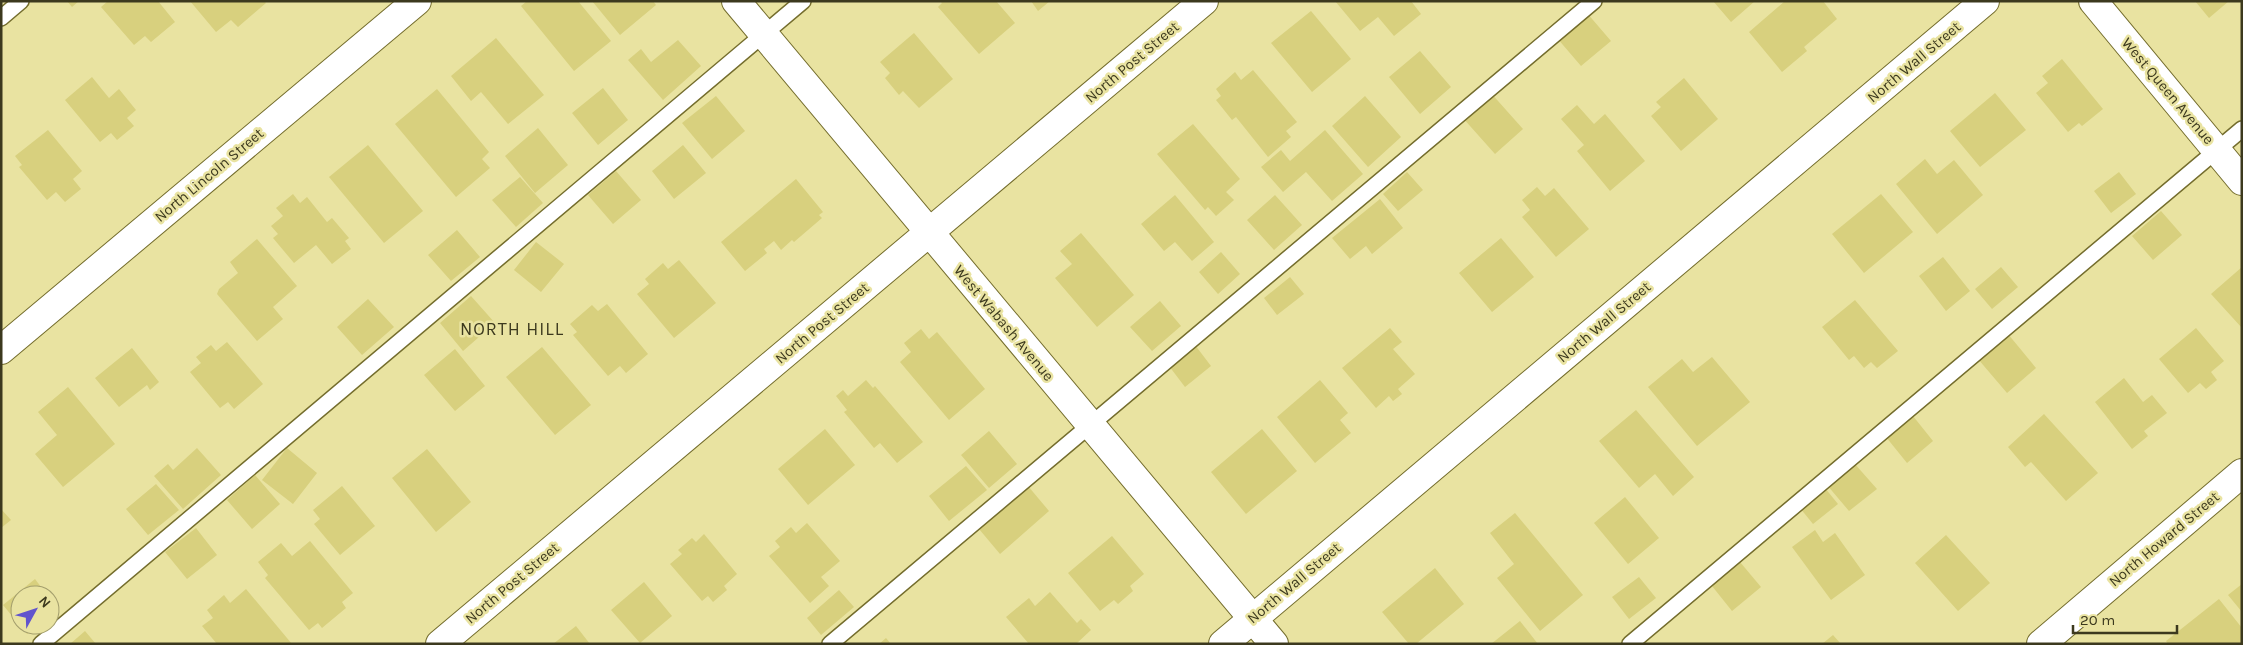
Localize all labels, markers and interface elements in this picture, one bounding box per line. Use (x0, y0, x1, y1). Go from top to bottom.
street label: North Post Street (1081, 17, 1183, 106)
street label: North Wall Street (1864, 17, 1965, 106)
street label: West Queen Avenue (2118, 34, 2218, 148)
street label: North Lincoln Street (151, 124, 267, 226)
street label: West Wabash Avenue (950, 261, 1058, 385)
street label: North Wall Street (1554, 277, 1655, 366)
street label: North Post Street (771, 278, 873, 367)
district label: NORTH HILL (460, 318, 564, 340)
street label: North Howard Street (2105, 487, 2223, 590)
street label: North Post Street (461, 538, 563, 627)
street label: North Wall Street (1244, 538, 1345, 627)
north arrow (10, 585, 60, 635)
text: N (35, 593, 54, 611)
scale bar (2073, 602, 2177, 634)
text: 20 m (2080, 611, 2115, 629)

